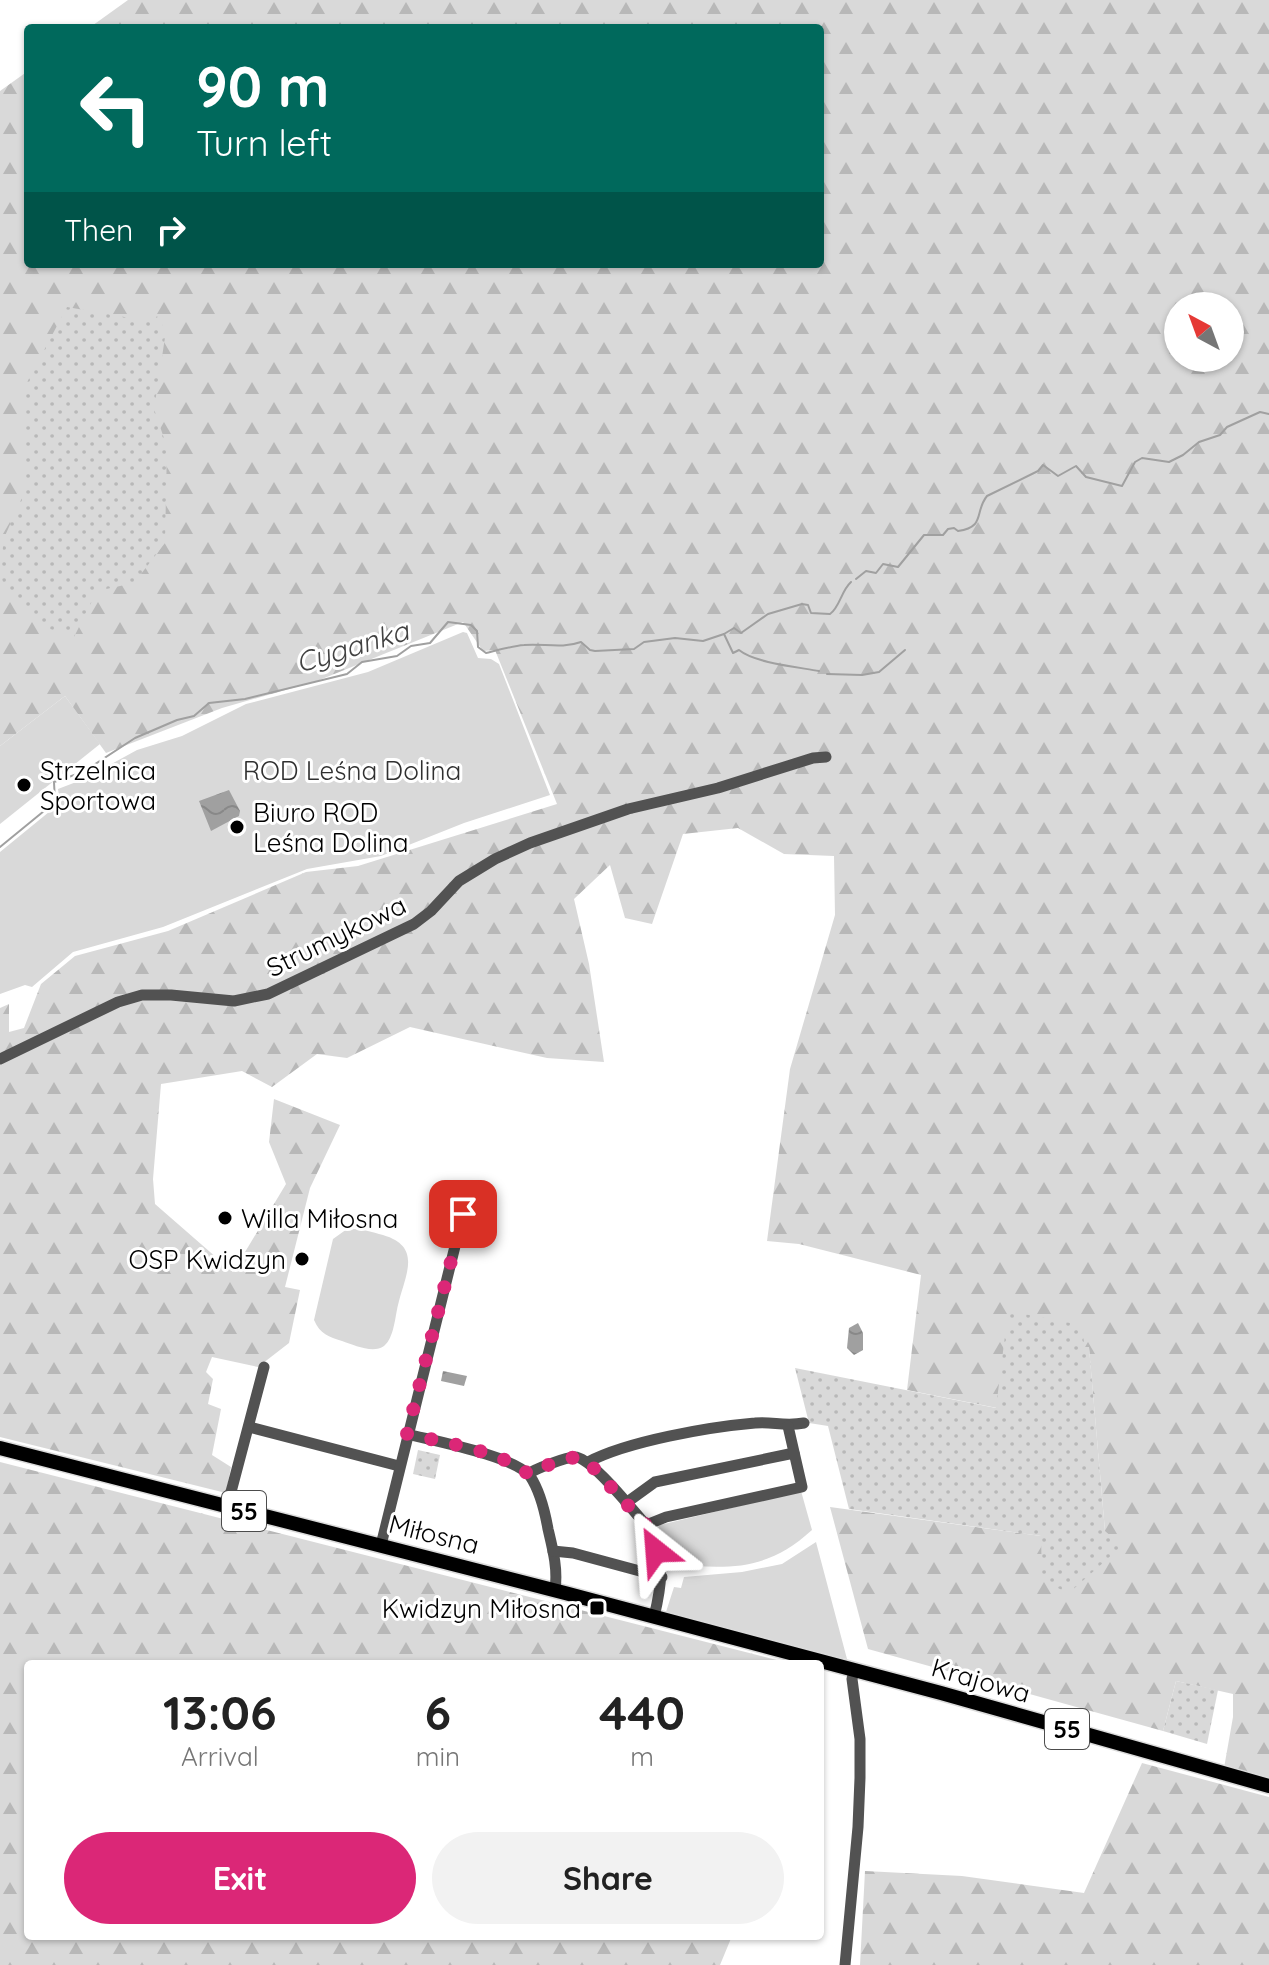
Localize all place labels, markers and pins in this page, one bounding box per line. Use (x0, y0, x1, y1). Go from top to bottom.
place label: Strzelnica Sportowa (40, 754, 156, 817)
marker: Strzelnica Sportowa (15, 776, 33, 794)
place label: Biuro ROD Leśna Dolina (253, 796, 409, 859)
marker: Biuro ROD Leśna Dolina (228, 818, 246, 836)
pin (429, 1180, 497, 1248)
place label: Willa Miłosna (241, 1202, 398, 1235)
marker: Willa Miłosna (216, 1209, 234, 1227)
place label: OSP Kwidzyn (129, 1243, 286, 1276)
marker: OSP Kwidzyn (293, 1250, 311, 1268)
place label: Kwidzyn Miłosna (382, 1592, 581, 1625)
marker: Kwidzyn Miłosna (588, 1599, 606, 1617)

